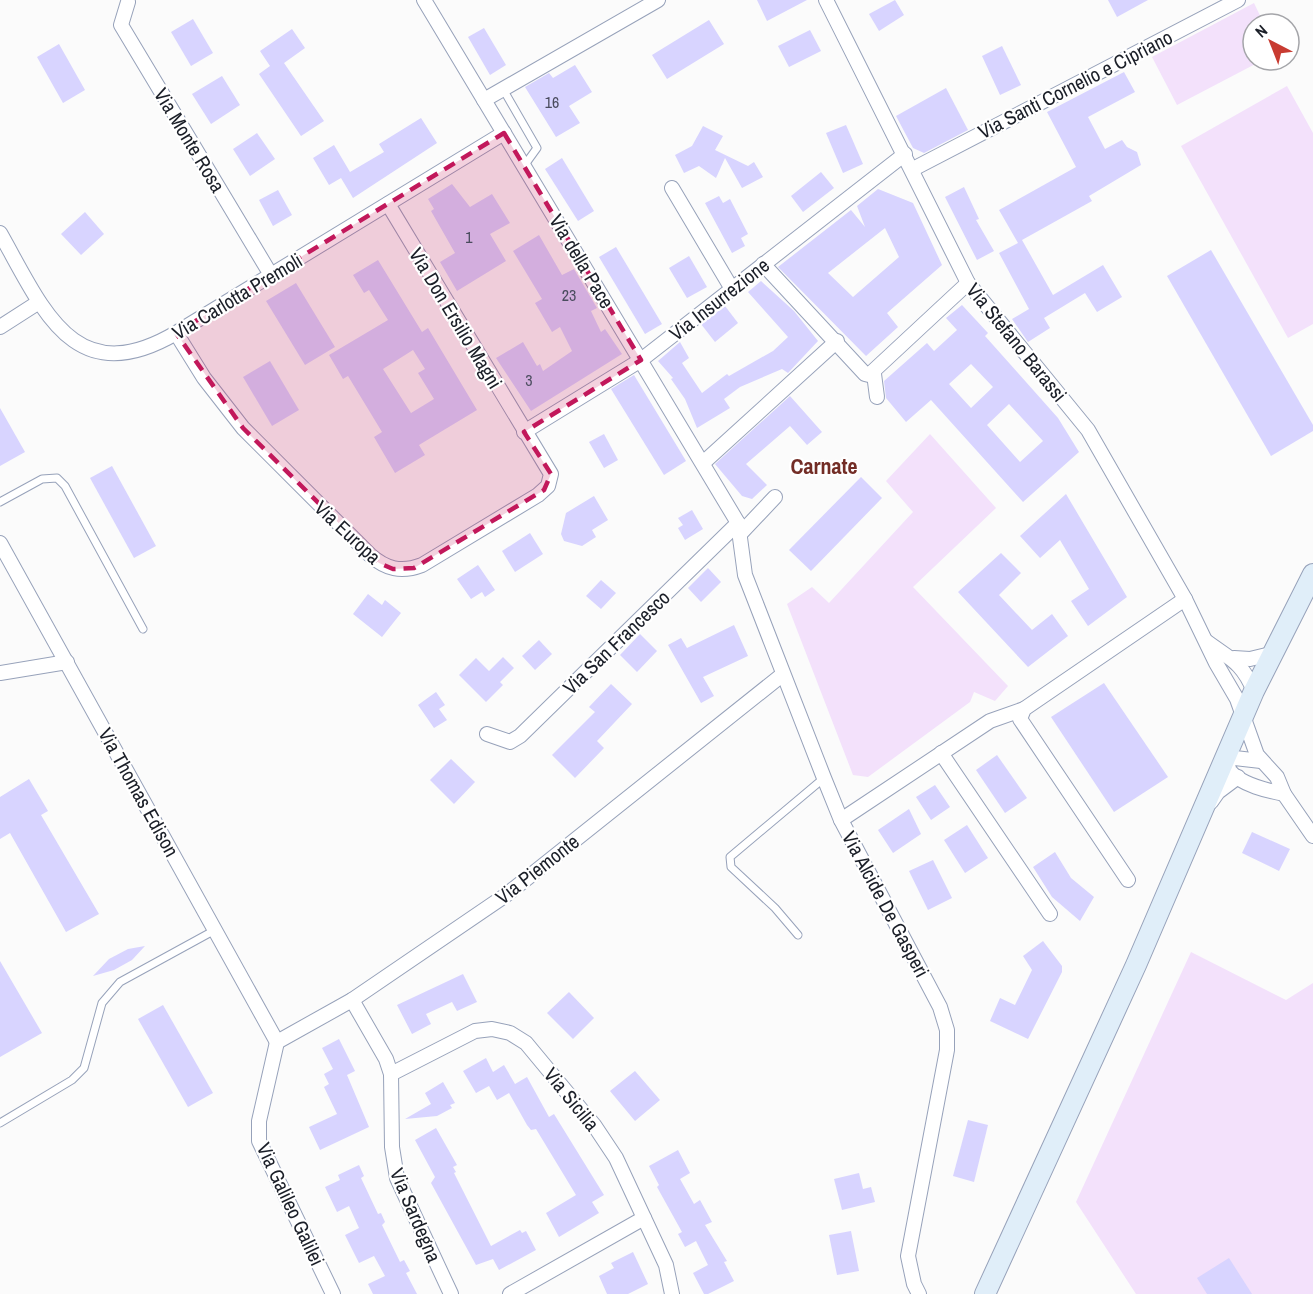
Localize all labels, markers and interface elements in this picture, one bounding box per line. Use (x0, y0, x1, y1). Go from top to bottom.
north arrow (1241, 12, 1301, 72)
text: N (1250, 20, 1272, 42)
street label: Via Santi Cornelio e Cipriano (973, 23, 1177, 145)
street label: Via Monte Rosa (148, 83, 232, 197)
house number: 16 (545, 91, 559, 113)
street label: Via della Pace (543, 209, 621, 313)
house number: 1 (465, 226, 473, 248)
street label: Via Don Ersilio Magni (403, 242, 509, 394)
street label: Via Carlotta Premoli (167, 246, 307, 346)
street label: Via Insurrezione (663, 251, 775, 347)
street label: Via Stefano Barassi (961, 277, 1073, 407)
house number: 23 (562, 284, 576, 306)
house number: 3 (525, 369, 533, 391)
district label: Carnate (790, 451, 858, 481)
street label: Via Europa (309, 494, 387, 570)
street label: Via San Francesco (557, 584, 675, 700)
street label: Via Thomas Edison (92, 723, 186, 861)
street label: Via Alcide De Gasperi (836, 826, 936, 982)
street label: Via Piemonte (490, 828, 584, 910)
street label: Via Sicilia (538, 1062, 606, 1136)
street label: Via Galileo Galilei (251, 1138, 331, 1270)
street label: Via Sardegna (384, 1164, 448, 1266)

